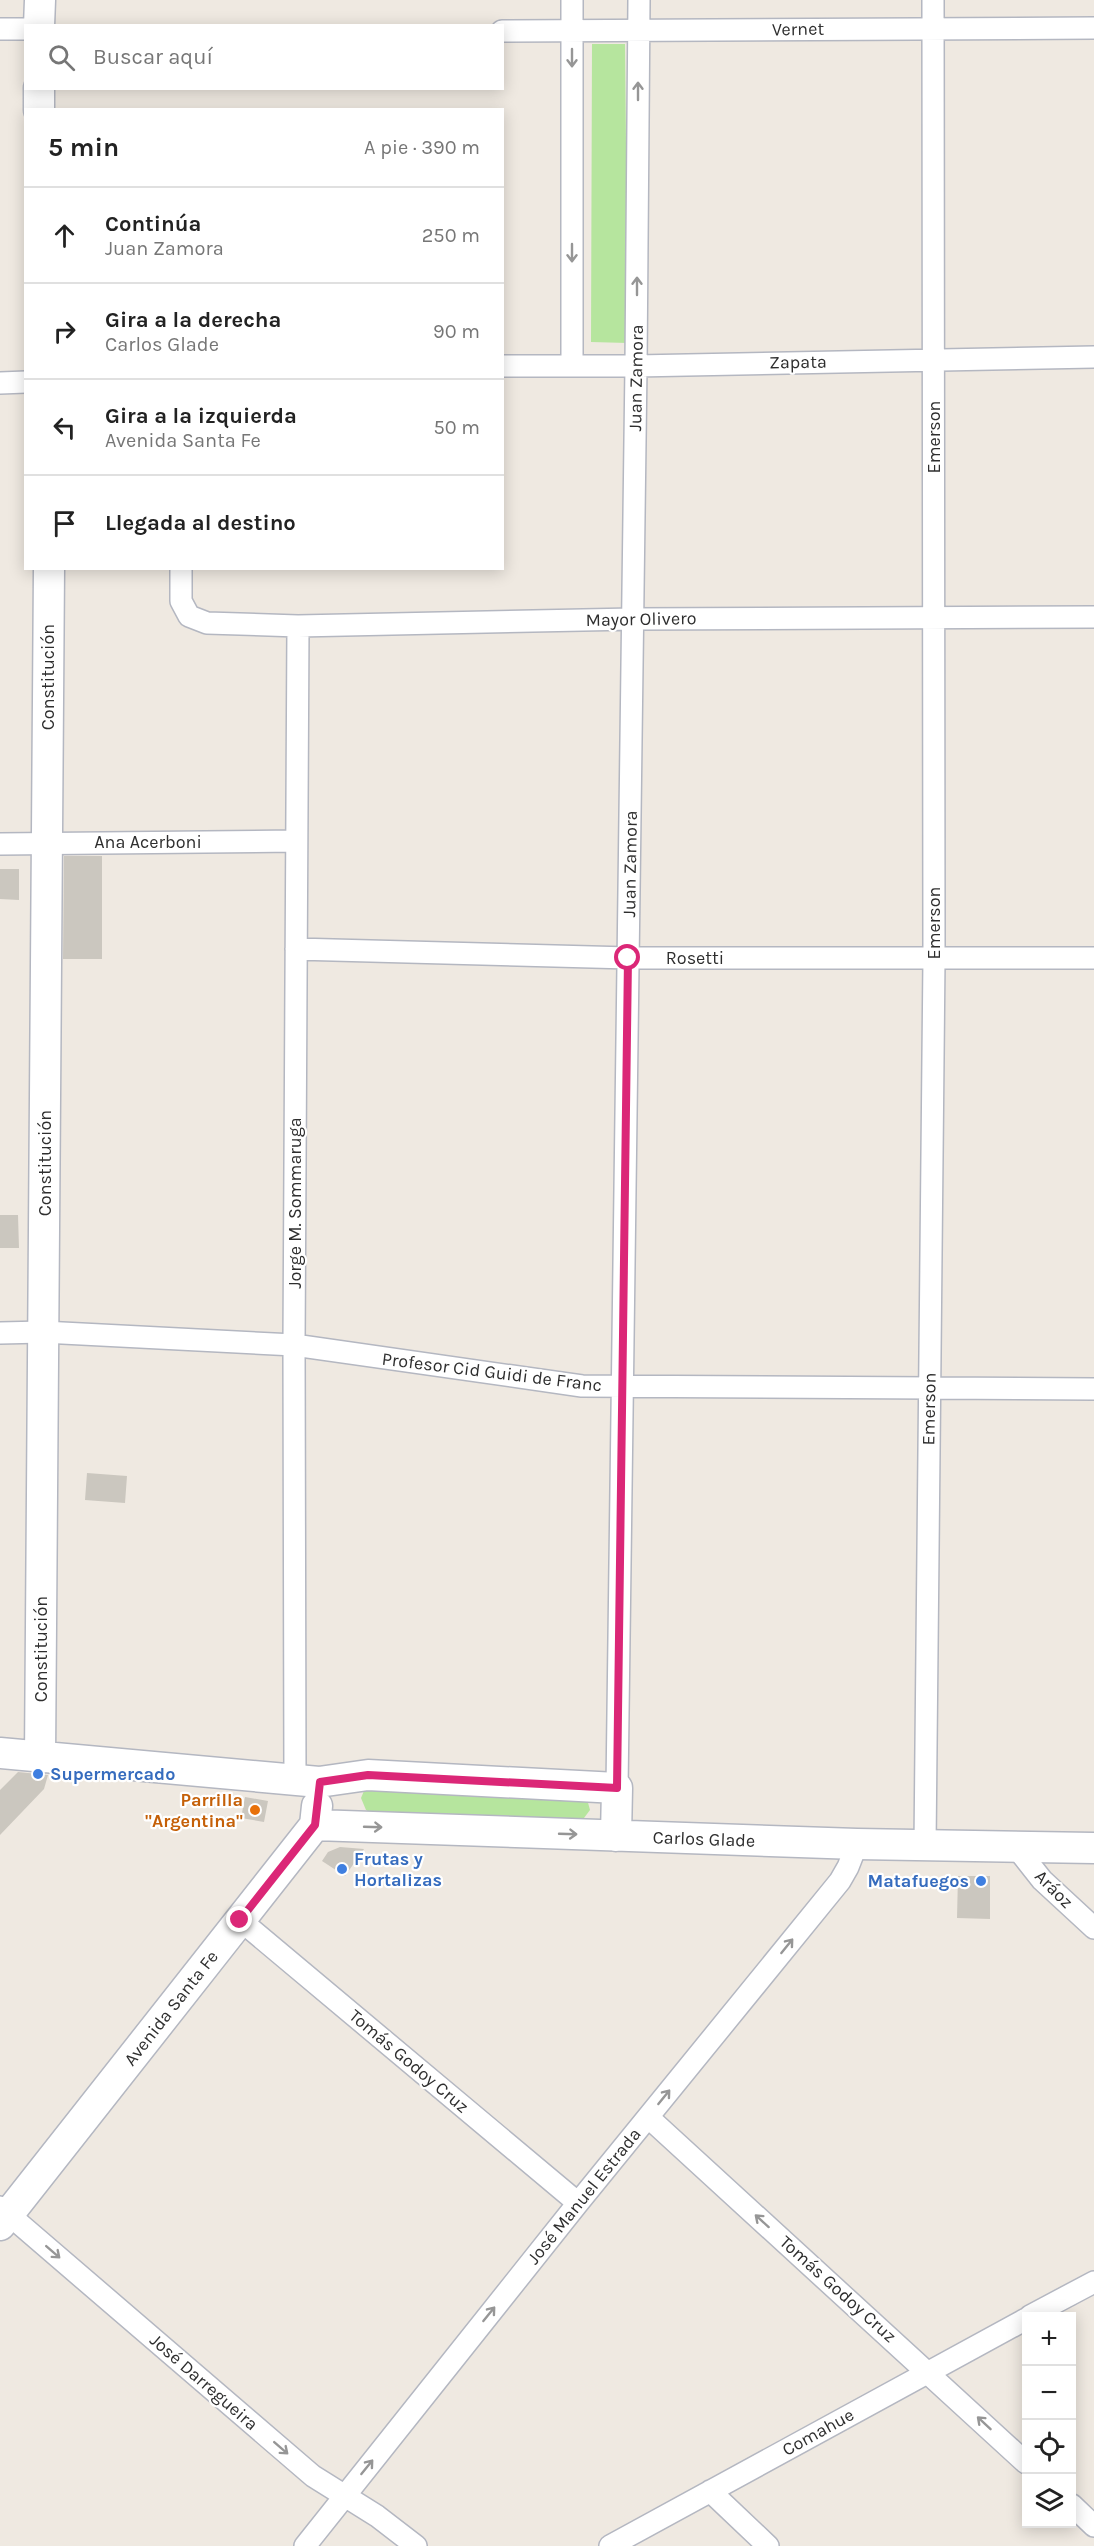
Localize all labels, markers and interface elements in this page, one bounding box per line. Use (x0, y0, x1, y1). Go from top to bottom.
street label: Vernet (772, 18, 824, 40)
search box (24, 24, 504, 90)
icon: search (45, 41, 78, 74)
text: Buscar aquí (93, 44, 213, 70)
one-way arrow (566, 48, 578, 68)
one-way arrow (632, 82, 644, 102)
text: 5 min (48, 132, 119, 163)
text: A pie · 390 m (364, 136, 480, 159)
text: Continúa (105, 211, 201, 237)
icon: ahead (48, 219, 81, 252)
text: 250 m (422, 224, 480, 247)
text: Juan Zamora (105, 237, 224, 260)
one-way arrow (566, 243, 578, 263)
one-way arrow (631, 277, 643, 297)
text: Gira a la derecha (105, 307, 281, 333)
icon: right (48, 315, 81, 348)
text: 90 m (433, 320, 480, 343)
street label: Juan Zamora (624, 324, 648, 432)
text: Carlos Glade (105, 333, 219, 356)
street label: Zapata (769, 350, 827, 374)
street label: Emerson (923, 401, 945, 473)
text: Gira a la izquierda (105, 403, 297, 429)
icon: left (48, 411, 81, 444)
text: 50 m (433, 416, 480, 439)
text: Avenida Santa Fe (105, 429, 261, 452)
icon: arrive (48, 507, 81, 540)
text: Llegada al destino (105, 510, 296, 536)
street label: Mayor Olivero (585, 607, 697, 631)
street label: Constitución (37, 624, 59, 730)
street label: Juan Zamora (618, 810, 642, 918)
street label: Ana Acerboni (94, 831, 202, 853)
street label: Emerson (923, 887, 945, 959)
route start (614, 944, 640, 970)
street label: Rosetti (666, 947, 724, 969)
street label: Constitución (34, 1110, 56, 1216)
street label: Jorge M. Sommaruga (284, 1117, 306, 1289)
street label: Profesor Cid Guidi de Franc (381, 1348, 603, 1396)
street label: Emerson (917, 1372, 941, 1446)
street label: Constitución (30, 1596, 52, 1702)
place label: Supermercado (50, 1763, 175, 1785)
marker: Supermercado (31, 1767, 45, 1781)
place label: Parrilla "Argentina" (145, 1789, 243, 1832)
marker: Parrilla "Argentina" (248, 1803, 262, 1817)
one-way arrow (363, 1821, 383, 1833)
street label: Carlos Glade (652, 1826, 756, 1852)
one-way arrow (558, 1829, 578, 1840)
place label: Frutas y Hortalizas (354, 1848, 442, 1891)
marker: Frutas y Hortalizas (335, 1862, 349, 1876)
street label: Aráoz (1030, 1865, 1078, 1913)
place label: Matafuegos (867, 1870, 969, 1892)
marker: Matafuegos (974, 1874, 988, 1888)
route end (226, 1906, 252, 1932)
one-way arrow (780, 1938, 793, 1954)
street label: Avenida Santa Fe (119, 1946, 223, 2070)
street label: Tomás Godoy Cruz (345, 2005, 473, 2117)
one-way arrow (657, 2090, 671, 2105)
street label: José Manuel Estrada (522, 2123, 646, 2269)
one-way arrow (755, 2214, 770, 2228)
street label: Tomás Godoy Cruz (775, 2231, 901, 2347)
one-way arrow (45, 2246, 61, 2259)
one-way arrow (482, 2307, 495, 2323)
map controls (1022, 2312, 1076, 2528)
button: + (1022, 2312, 1076, 2366)
street label: José Darregueira (145, 2329, 263, 2435)
button: − (1022, 2366, 1076, 2420)
street label: Comahue (778, 2403, 858, 2461)
one-way arrow (976, 2416, 991, 2430)
button: locate (1022, 2420, 1076, 2474)
one-way arrow (273, 2441, 289, 2454)
one-way arrow (361, 2459, 374, 2475)
button: layers (1022, 2474, 1076, 2528)

